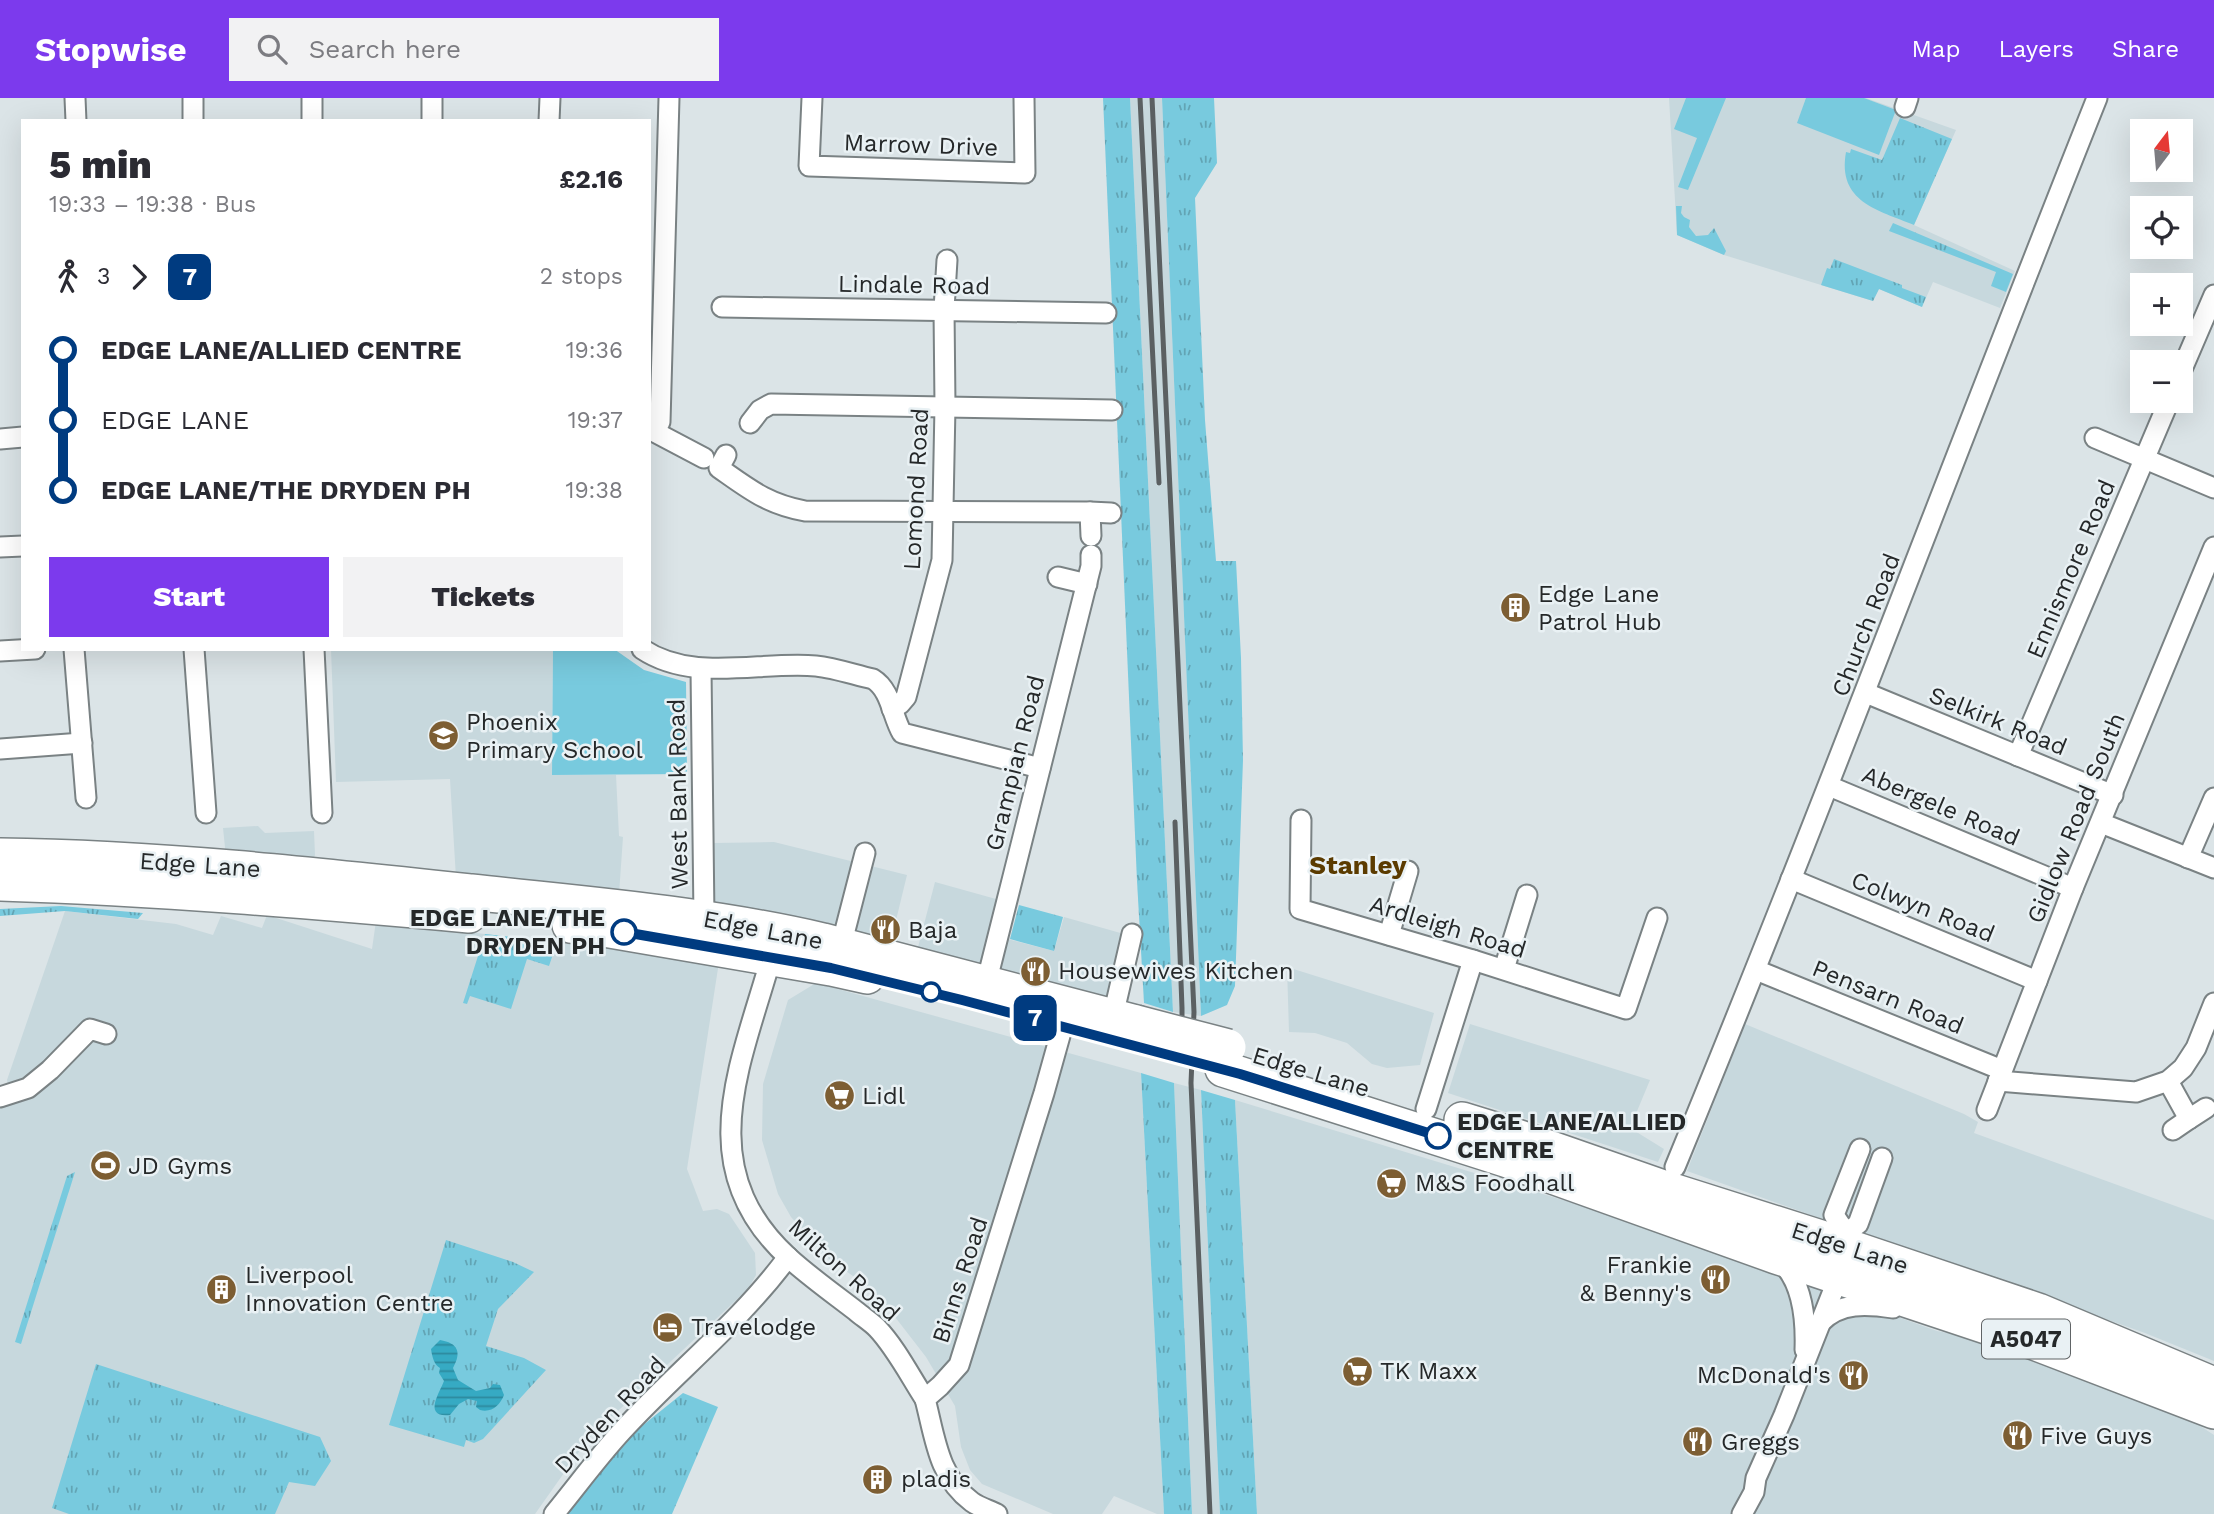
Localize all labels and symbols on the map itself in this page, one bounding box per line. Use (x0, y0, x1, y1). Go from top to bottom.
north arrow (2130, 119, 2193, 182)
street label: Marrow Drive (843, 128, 999, 162)
street label: Lindale Road (838, 270, 990, 300)
street label: Lomond Road (898, 407, 934, 571)
street label: Ennismore Road (2021, 475, 2121, 663)
street label: Church Road (1826, 550, 1906, 700)
place label: Edge Lane Patrol Hub (1538, 580, 1662, 636)
building icon: Edge Lane Patrol Hub (1498, 591, 1532, 625)
street label: Grampian Road (980, 672, 1050, 854)
street label: Selkirk Road (1925, 681, 2071, 761)
street label: West Bank Road (662, 698, 694, 890)
place label: Phoenix Primary School (466, 708, 644, 764)
street label: Gidlow Road South (2021, 709, 2131, 927)
school or university icon: Phoenix Primary School (426, 719, 460, 753)
street label: Abergele Road (1858, 760, 2024, 852)
street label: Edge Lane (138, 847, 262, 883)
district label: Stanley (1309, 850, 1407, 880)
street label: Colwyn Road (1847, 866, 1999, 948)
street label: Ardleigh Road (1366, 890, 1530, 964)
place label: EDGE LANE/THE DRYDEN PH (410, 904, 605, 960)
street label: Edge Lane (701, 905, 825, 955)
restaurant icon: Baja (868, 913, 902, 947)
place label: Baja (908, 916, 957, 944)
marker: EDGE LANE/THE DRYDEN PH (611, 919, 637, 945)
restaurant icon: Housewives Kitchen (1018, 954, 1052, 988)
street label: Pensarn Road (1808, 954, 1968, 1040)
place label: Housewives Kitchen (1058, 957, 1294, 985)
unlabelled marker (921, 982, 941, 1002)
line badge: 7 (1012, 995, 1058, 1041)
street label: Edge Lane (1249, 1041, 1373, 1103)
supermarket icon: Lidl (822, 1079, 856, 1113)
place label: Lidl (862, 1082, 906, 1110)
place label: EDGE LANE/ALLIED CENTRE (1457, 1108, 1686, 1164)
marker: EDGE LANE/ALLIED CENTRE (1425, 1123, 1451, 1149)
sports icon: JD Gyms (88, 1149, 122, 1183)
place label: JD Gyms (128, 1152, 232, 1180)
supermarket icon: M&S Foodhall (1375, 1166, 1409, 1200)
place label: M&S Foodhall (1415, 1169, 1575, 1197)
street label: Milton Road (783, 1213, 905, 1327)
street label: Binns Road (926, 1213, 994, 1347)
street label: Edge Lane (1788, 1216, 1912, 1280)
place label: Frankie & Benny's (1580, 1251, 1692, 1307)
place label: Liverpool Innovation Centre (245, 1261, 454, 1317)
restaurant icon: Frankie & Benny's (1698, 1262, 1732, 1296)
building icon: Liverpool Innovation Centre (205, 1272, 239, 1306)
hotel icon: Travelodge (651, 1310, 685, 1344)
place label: Travelodge (691, 1313, 816, 1341)
road number: A5047 (1982, 1320, 2070, 1358)
street label: Dryden Road (549, 1351, 671, 1479)
supermarket icon: TK Maxx (1340, 1354, 1374, 1388)
place label: TK Maxx (1380, 1357, 1478, 1385)
restaurant icon: McDonald's (1837, 1358, 1871, 1392)
place label: McDonald's (1697, 1361, 1831, 1389)
restaurant icon: Five Guys (2000, 1419, 2034, 1453)
place label: Five Guys (2040, 1422, 2152, 1450)
restaurant icon: Greggs (1681, 1425, 1715, 1459)
place label: Greggs (1721, 1428, 1800, 1456)
building icon: pladis (861, 1462, 895, 1496)
place label: pladis (901, 1465, 971, 1493)

